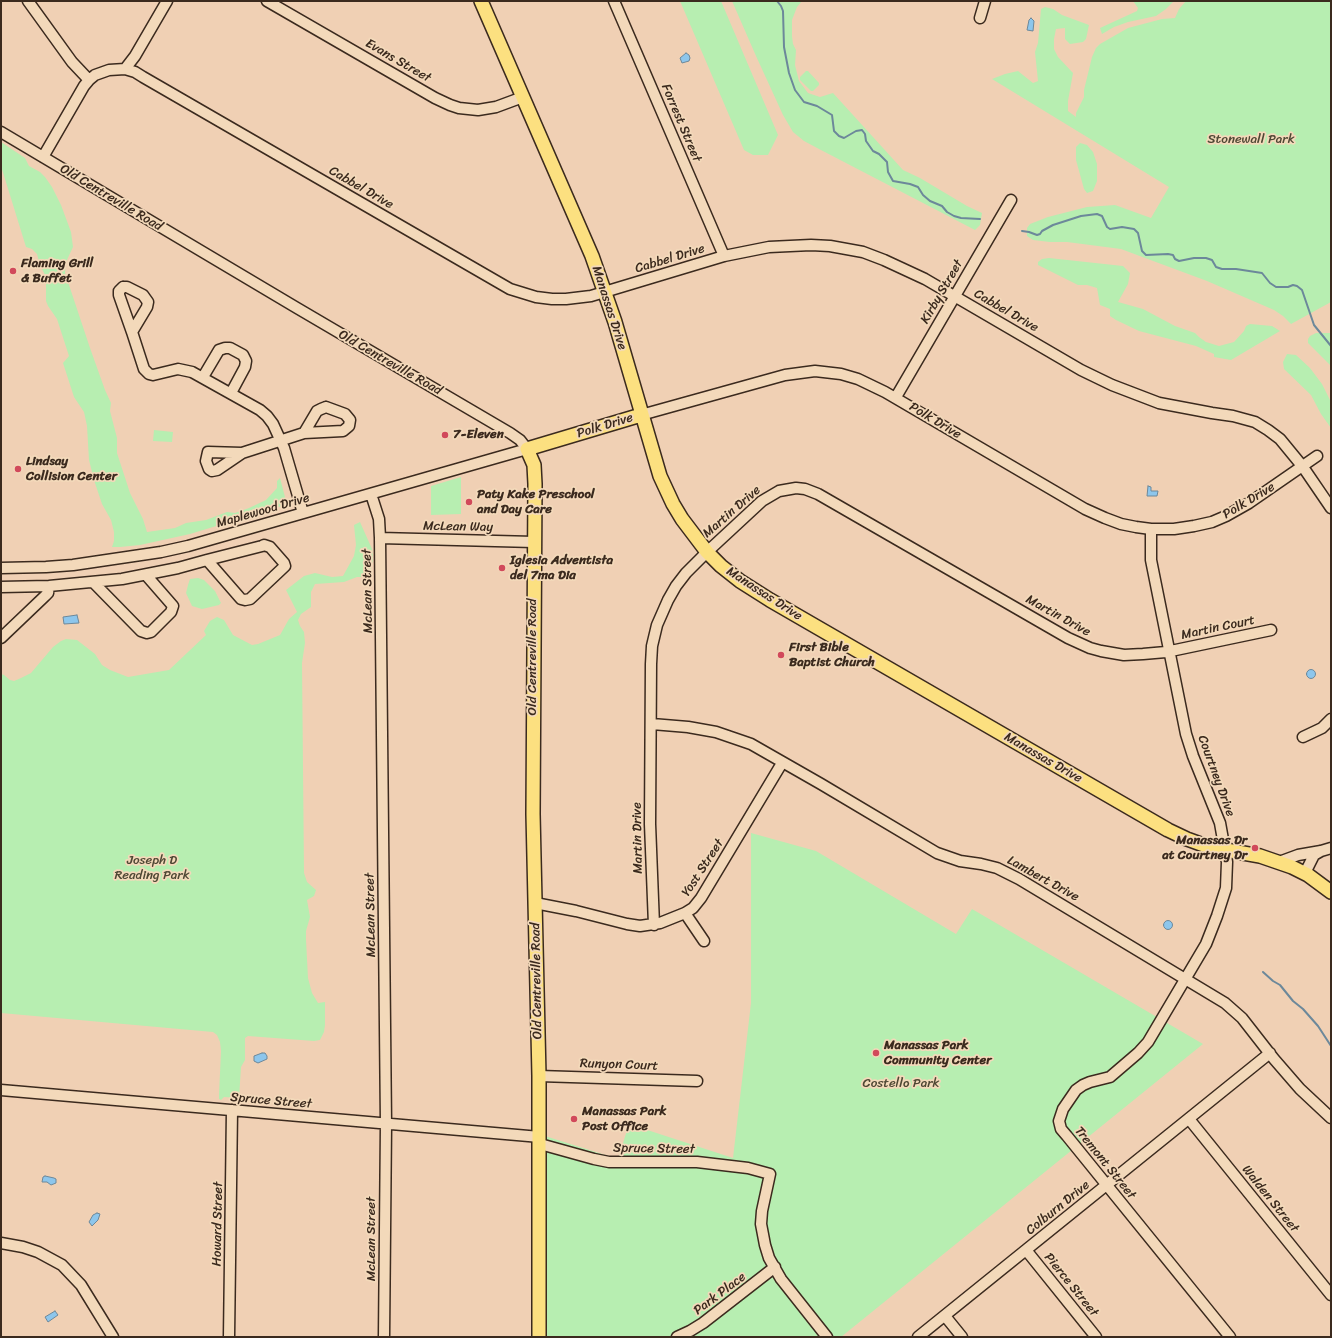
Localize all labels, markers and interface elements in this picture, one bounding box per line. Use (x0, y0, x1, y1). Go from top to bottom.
street label: Evans Street (362, 36, 434, 86)
street label: Forrest Street (658, 82, 704, 164)
park label: Stonewall Park (1207, 132, 1295, 148)
street label: Old Centreville Road (57, 161, 165, 235)
street label: Cabbel Drive (326, 163, 396, 213)
street label: Cabbel Drive (633, 241, 707, 277)
place label: Flaming Grill & Buffet (21, 256, 93, 287)
street label: Kirby Street (917, 257, 967, 327)
street label: Manassas Drive (588, 264, 630, 352)
marker: Flaming Grill & Buffet (8, 266, 18, 276)
street label: Cabbel Drive (971, 286, 1041, 336)
street label: Old Centreville Road (336, 327, 444, 399)
street label: Polk Drive (906, 399, 964, 443)
street label: Polk Drive (575, 410, 635, 442)
place label: 7-Eleven (453, 427, 504, 443)
marker: 7-Eleven (440, 430, 450, 440)
place label: Lindsay Collision Center (26, 454, 117, 485)
marker: Lindsay Collision Center (13, 464, 23, 474)
street label: Polk Drive (1220, 479, 1278, 523)
street label: Martin Drive (700, 483, 764, 541)
place label: Paty Kake Preschool and Day Care (477, 487, 595, 518)
street label: Maplewood Drive (215, 490, 311, 532)
marker: Paty Kake Preschool and Day Care (464, 497, 474, 507)
street label: McLean Way (423, 519, 493, 535)
street label: McLean Street (359, 549, 377, 633)
place label: Iglesia Adventista del 7ma Dia (510, 553, 613, 584)
marker: Iglesia Adventista del 7ma Dia (497, 563, 507, 573)
street label: Manassas Drive (723, 564, 805, 624)
street label: Martin Drive (1023, 592, 1093, 640)
street label: Old Centreville Road (525, 599, 541, 715)
street label: Martin Court (1180, 613, 1256, 643)
place label: First Bible Baptist Church (789, 640, 875, 671)
marker: First Bible Baptist Church (776, 650, 786, 660)
street label: Manassas Drive (1001, 729, 1085, 787)
street label: Courtney Drive (1194, 733, 1238, 819)
street label: Martin Drive (630, 802, 646, 874)
place label: Manassas Dr at Courtney Dr (1162, 833, 1247, 864)
street label: Yost Street (679, 836, 727, 900)
marker: Manassas Dr at Courtney Dr (1250, 843, 1260, 853)
park label: Joseph D Reading Park (114, 853, 190, 884)
street label: Lambert Drive (1004, 853, 1082, 905)
street label: McLean Street (362, 873, 380, 957)
street label: Old Centreville Road (528, 922, 546, 1040)
place label: Manassas Park Community Center (884, 1038, 992, 1069)
marker: Manassas Park Community Center (871, 1048, 881, 1058)
street label: Runyon Court (580, 1056, 658, 1074)
park label: Costello Park (863, 1076, 939, 1092)
street label: Spruce Street (230, 1090, 312, 1112)
place label: Manassas Park Post Office (582, 1104, 667, 1135)
marker: Manassas Park Post Office (569, 1114, 579, 1124)
street label: Tremont Street (1071, 1124, 1139, 1202)
street label: Spruce Street (613, 1140, 695, 1158)
street label: Walden Street (1238, 1162, 1302, 1236)
street label: Colburn Drive (1023, 1178, 1093, 1238)
street label: Howard Street (209, 1182, 227, 1266)
street label: McLean Street (364, 1197, 380, 1281)
street label: Pierce Street (1041, 1250, 1101, 1320)
street label: Park Place (691, 1269, 749, 1319)

